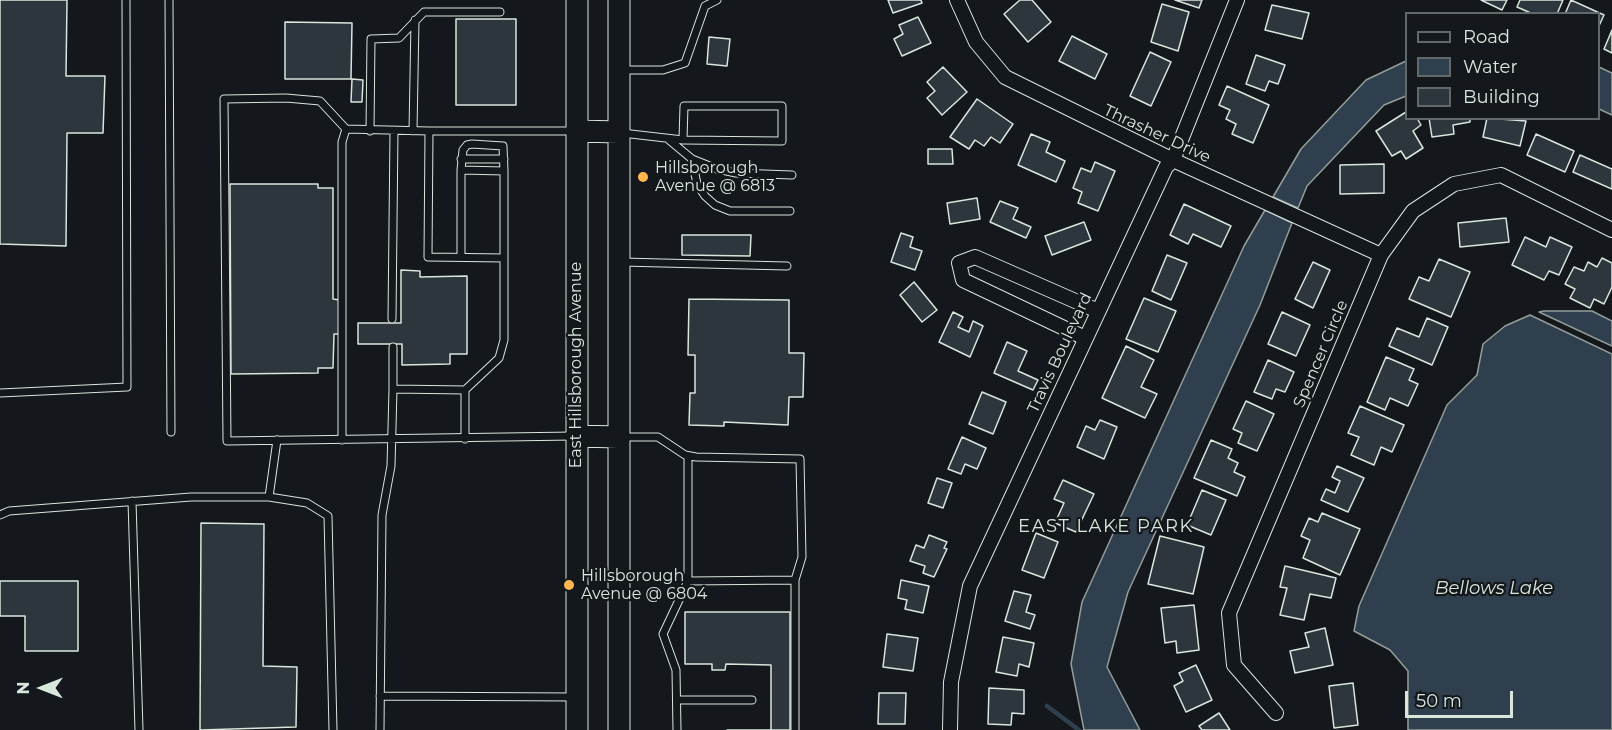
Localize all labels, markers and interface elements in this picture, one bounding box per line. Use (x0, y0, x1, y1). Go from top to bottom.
legend (1405, 12, 1600, 120)
text: Road (1463, 26, 1510, 48)
text: Water (1463, 56, 1518, 78)
text: Building (1463, 86, 1540, 108)
street label: Thrasher Drive (1100, 101, 1214, 167)
place label: Hillsborough Avenue @ 6813 (655, 158, 775, 196)
marker: Hillsborough Avenue @ 6813 (636, 170, 650, 184)
street label: East Hillsborough Avenue (566, 262, 586, 468)
street label: Travis Boulevard (1024, 290, 1096, 416)
street label: Spencer Circle (1290, 297, 1352, 411)
district label: EAST LAKE PARK (1018, 516, 1194, 538)
place label: Hillsborough Avenue @ 6804 (581, 566, 707, 604)
marker: Hillsborough Avenue @ 6804 (562, 578, 576, 592)
water label: Bellows Lake (1435, 578, 1553, 600)
north arrow (12, 658, 72, 718)
scale bar (1408, 679, 1516, 717)
text: N (14, 682, 33, 694)
text: 50 m (1416, 690, 1462, 712)

